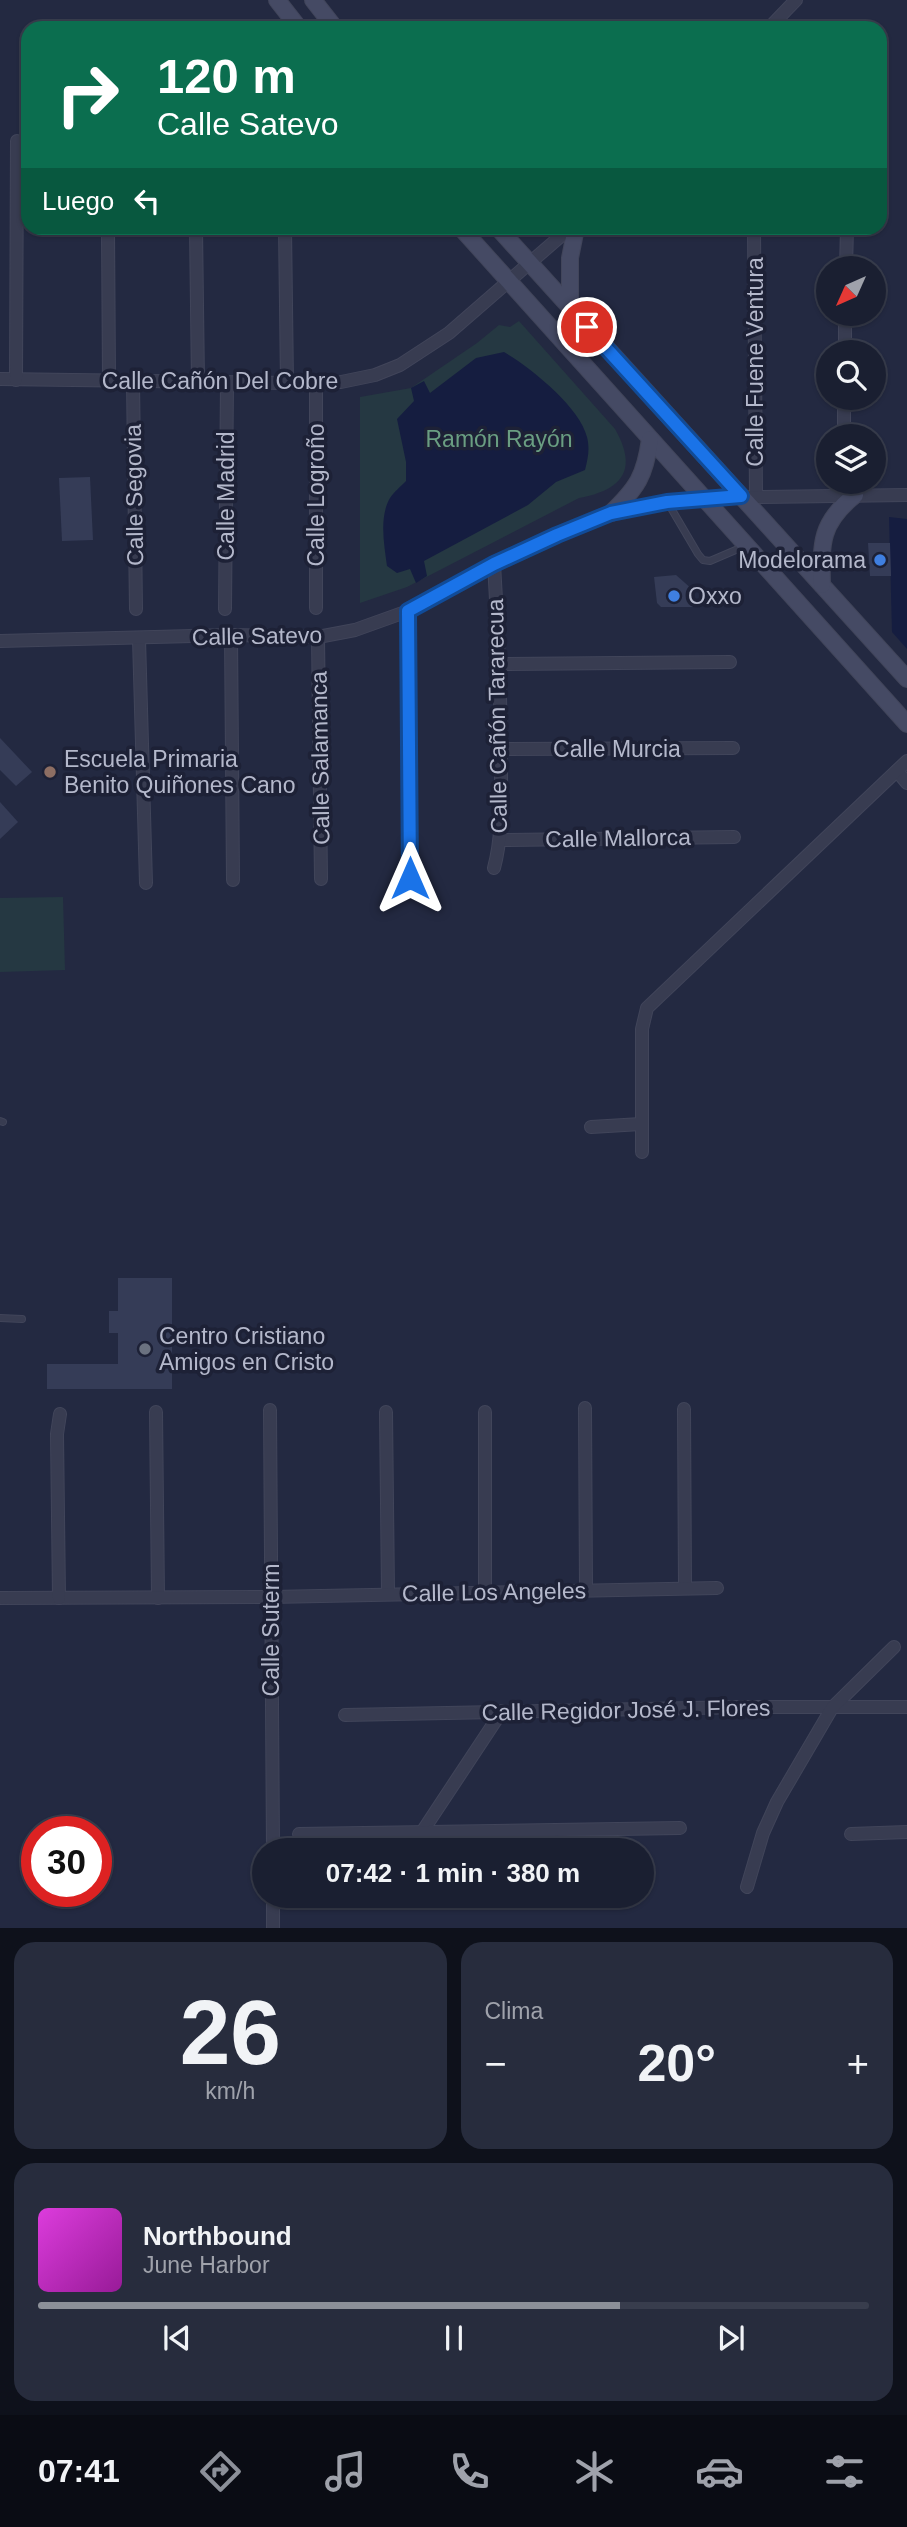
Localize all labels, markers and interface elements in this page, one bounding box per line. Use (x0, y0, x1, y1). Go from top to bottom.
icon: right (42, 49, 133, 140)
text: 120 m (157, 49, 296, 103)
text: Calle Satevo (157, 106, 338, 142)
icon: left (128, 182, 166, 220)
text: Luego (42, 186, 114, 216)
north arrow (816, 256, 886, 326)
map controls (816, 256, 886, 494)
street label: Calle Fuene Ventura (742, 257, 768, 467)
pin (557, 297, 617, 357)
icon: arrive (568, 308, 606, 346)
button: search (816, 340, 886, 410)
street label: Calle Cañón Del Cobre (102, 368, 338, 394)
street label: Calle Logroño (303, 423, 329, 567)
street label: Calle Segovia (120, 424, 148, 566)
button: layers (816, 424, 886, 494)
park label: Ramón Rayón (425, 426, 573, 452)
street label: Calle Madrid (213, 431, 239, 561)
place label: Modelorama (738, 547, 866, 573)
marker: Modelorama (872, 552, 888, 568)
place label: Oxxo (688, 583, 742, 609)
marker: Oxxo (666, 588, 682, 604)
street label: Calle Cañón Tararecua (482, 598, 512, 834)
street label: Calle Satevo (192, 622, 322, 650)
street label: Calle Salamanca (305, 671, 335, 845)
street label: Calle Murcia (553, 736, 681, 762)
place label: Escuela Primaria Benito Quiñones Cano (64, 746, 295, 798)
marker: Escuela Primaria Benito Quiñones Cano (42, 764, 58, 780)
street label: Calle Mallorca (545, 824, 691, 852)
position arrow (373, 841, 447, 915)
place label: Centro Cristiano Amigos en Cristo (159, 1323, 334, 1375)
marker: Centro Cristiano Amigos en Cristo (137, 1341, 153, 1357)
street label: Calle Suterm (258, 1564, 284, 1696)
street label: Calle Los Angeles (402, 1577, 586, 1607)
street label: Calle Regidor José J. Flores (481, 1694, 771, 1726)
speed limit sign: 30 (21, 1816, 112, 1907)
text: 07:42 · 1 min · 380 m (326, 1858, 580, 1888)
text: 26 (180, 1982, 281, 2083)
text: Clima (485, 1998, 543, 2024)
text: 20° (637, 2034, 716, 2092)
text: − (485, 2043, 507, 2085)
text: + (847, 2043, 869, 2085)
text: km/h (205, 2078, 255, 2104)
text: Northbound (143, 2221, 292, 2251)
text: June Harbor (143, 2252, 270, 2278)
icon: previous (158, 2319, 196, 2357)
icon: pause (435, 2319, 473, 2357)
icon: next (712, 2319, 750, 2357)
icon: directions (196, 2447, 245, 2496)
icon: music (321, 2447, 370, 2496)
icon: phone (445, 2447, 494, 2496)
icon: climate (570, 2447, 619, 2496)
icon: car (695, 2447, 744, 2496)
icon: filters (820, 2447, 869, 2496)
text: 07:41 (38, 2453, 120, 2489)

